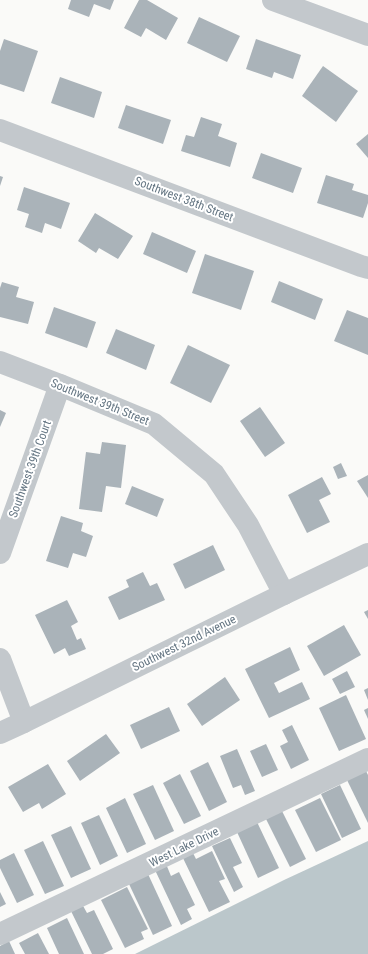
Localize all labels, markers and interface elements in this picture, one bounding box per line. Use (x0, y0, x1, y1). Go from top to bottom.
street label: Southwest 38th Street (133, 174, 236, 224)
street label: Southwest 39th Street (49, 376, 152, 428)
street label: Southwest 39th Court (6, 418, 54, 520)
street label: Southwest 32nd Avenue (130, 612, 238, 674)
street label: West Lake Drive (147, 824, 221, 870)

